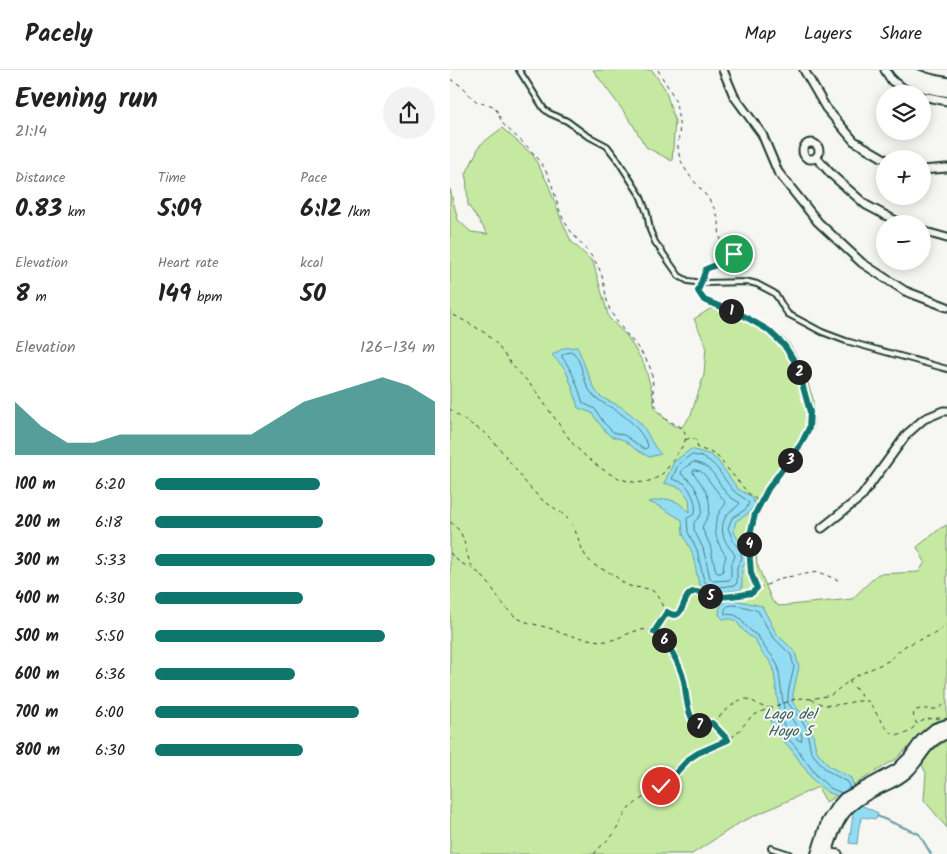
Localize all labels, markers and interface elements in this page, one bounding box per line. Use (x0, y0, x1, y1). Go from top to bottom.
text: Pacely (25, 15, 93, 54)
text: Map (745, 20, 776, 49)
text: Layers (804, 20, 852, 49)
text: Share (880, 20, 922, 49)
text: Evening run (15, 77, 158, 122)
map controls (876, 85, 931, 270)
button: layers (876, 85, 931, 140)
button: share (383, 87, 435, 139)
text: 21:14 (15, 119, 47, 144)
button: + (876, 150, 931, 205)
text: Distance (15, 167, 65, 189)
text: Time (158, 167, 186, 189)
text: Pace (300, 167, 327, 189)
text: 0.83 (15, 189, 62, 229)
text: 5:09 (158, 189, 202, 229)
text: 6:12 (300, 189, 342, 229)
text: km (62, 201, 86, 223)
text: /km (342, 201, 370, 223)
button: − (876, 215, 931, 270)
pin (713, 233, 755, 275)
icon: arrive (720, 240, 748, 268)
text: Elevation (15, 252, 68, 274)
text: Heart rate (158, 252, 219, 274)
text: kcal (300, 252, 323, 274)
text: 8 (15, 274, 30, 314)
text: 149 (158, 274, 191, 314)
text: 50 (300, 274, 326, 314)
text: m (30, 286, 47, 308)
text: bpm (191, 286, 222, 308)
pin: 1 (718, 298, 744, 324)
text: 1 (729, 300, 734, 322)
text: Elevation (15, 335, 76, 360)
text: 126–134 m (360, 335, 435, 360)
pin: 2 (786, 360, 812, 384)
text: 2 (795, 361, 804, 383)
pin: 3 (778, 448, 802, 472)
text: 3 (787, 449, 794, 471)
text: 100 m (15, 472, 56, 497)
text: 6:20 (95, 472, 125, 497)
text: 200 m (15, 510, 60, 535)
text: 6:18 (95, 510, 123, 535)
pin: 4 (736, 532, 762, 556)
text: 4 (746, 533, 753, 555)
text: 300 m (15, 548, 59, 573)
text: 5:33 (95, 548, 126, 573)
pin: 5 (698, 584, 722, 608)
text: 5 (707, 585, 714, 607)
text: 400 m (15, 586, 59, 611)
text: 6:30 (95, 586, 125, 611)
text: 500 m (15, 624, 59, 649)
text: 5:50 (95, 624, 124, 649)
pin: 6 (652, 628, 676, 652)
text: 6 (661, 629, 668, 651)
text: 600 m (15, 662, 59, 687)
text: 6:36 (95, 662, 126, 687)
text: 700 m (15, 700, 58, 725)
text: 6:00 (95, 700, 124, 725)
water label: Lago del Hoyo 5 (763, 703, 820, 744)
pin: 7 (686, 712, 712, 738)
text: 7 (696, 714, 703, 736)
text: 800 m (15, 738, 60, 763)
text: 6:30 (95, 738, 125, 763)
pin (640, 765, 682, 807)
icon: check (647, 772, 675, 800)

